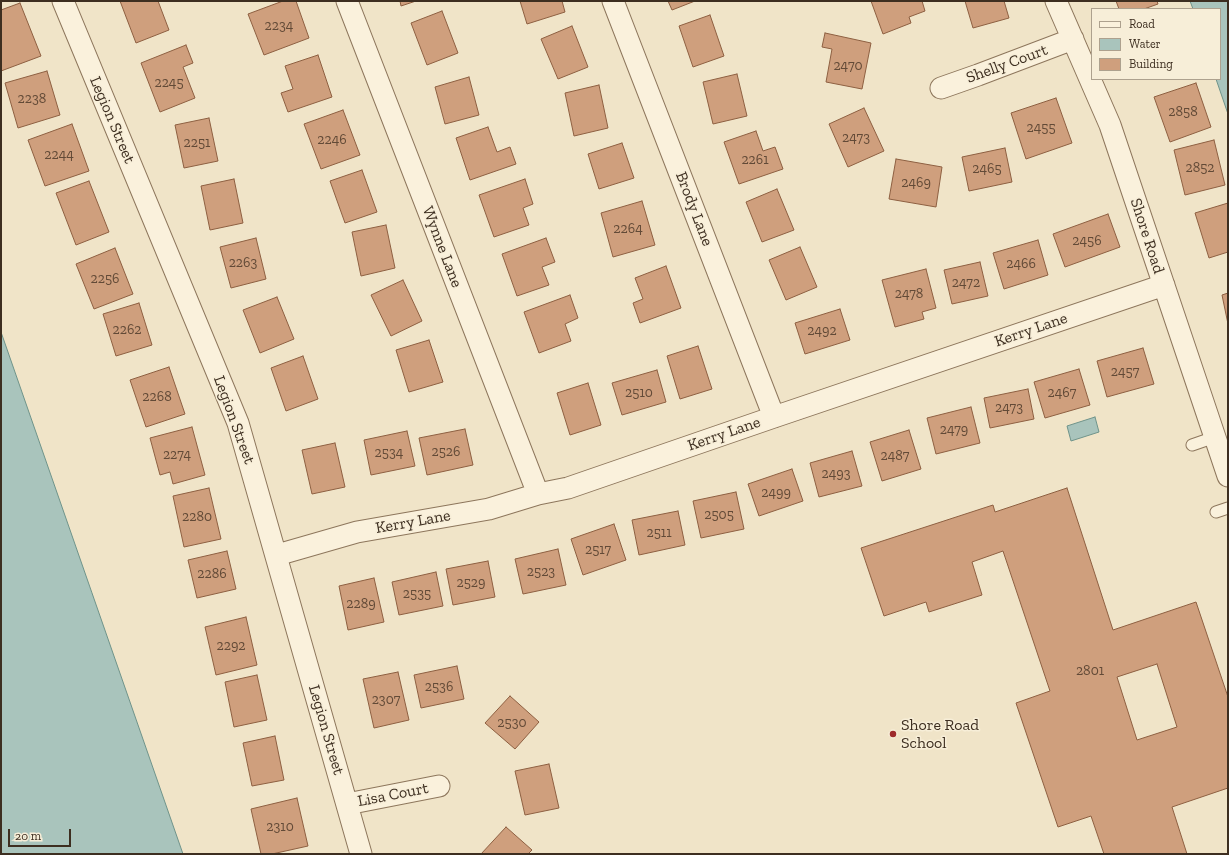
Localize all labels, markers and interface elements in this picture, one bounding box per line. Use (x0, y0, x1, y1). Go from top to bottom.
legend (1091, 8, 1221, 80)
text: Road (1129, 17, 1155, 31)
house number: 2234 (265, 18, 293, 34)
text: Water (1129, 37, 1161, 51)
street label: Shelly Court (964, 40, 1050, 88)
text: Building (1129, 57, 1173, 71)
house number: 2470 (833, 58, 863, 74)
street label: Legion Street (85, 74, 139, 166)
house number: 2245 (154, 75, 184, 91)
house number: 2238 (18, 91, 46, 107)
house number: 2858 (1168, 104, 1198, 120)
house number: 2455 (1026, 120, 1056, 136)
house number: 2473 (842, 130, 870, 146)
house number: 2246 (317, 132, 347, 148)
house number: 2251 (184, 135, 210, 151)
house number: 2244 (44, 147, 74, 163)
house number: 2261 (741, 152, 769, 168)
house number: 2852 (1185, 160, 1215, 176)
house number: 2465 (972, 161, 1002, 177)
street label: Brody Lane (671, 169, 717, 249)
house number: 2469 (901, 175, 931, 191)
street label: Shore Road (1126, 196, 1168, 276)
street label: Wynne Lane (418, 204, 466, 290)
house number: 2264 (613, 221, 643, 237)
house number: 2456 (1072, 233, 1102, 249)
house number: 2263 (229, 255, 257, 271)
house number: 2466 (1006, 256, 1036, 272)
house number: 2256 (90, 271, 120, 287)
house number: 2472 (952, 275, 980, 291)
house number: 2478 (895, 286, 923, 302)
street label: Kerry Lane (992, 309, 1070, 351)
house number: 2262 (112, 322, 142, 338)
house number: 2492 (807, 323, 837, 339)
house number: 2457 (1111, 364, 1139, 380)
street label: Legion Street (209, 373, 259, 467)
house number: 2510 (625, 385, 653, 401)
house number: 2467 (1048, 385, 1076, 401)
house number: 2268 (142, 389, 172, 405)
house number: 2473 (995, 400, 1023, 416)
street label: Kerry Lane (685, 413, 763, 455)
house number: 2479 (940, 422, 968, 438)
house number: 2526 (431, 444, 461, 460)
house number: 2534 (375, 445, 403, 461)
house number: 2274 (163, 447, 191, 463)
house number: 2487 (881, 448, 909, 464)
house number: 2493 (821, 466, 851, 482)
house number: 2499 (761, 485, 791, 501)
street label: Kerry Lane (374, 506, 452, 538)
house number: 2505 (704, 507, 734, 523)
house number: 2280 (182, 509, 212, 525)
house number: 2511 (646, 525, 672, 541)
house number: 2517 (585, 542, 611, 558)
house number: 2523 (527, 564, 555, 580)
house number: 2286 (197, 566, 227, 582)
house number: 2529 (456, 575, 486, 591)
house number: 2535 (403, 586, 431, 602)
house number: 2289 (346, 596, 376, 612)
house number: 2292 (216, 638, 246, 654)
house number: 2801 (1076, 663, 1104, 679)
house number: 2536 (425, 679, 453, 695)
street label: Legion Street (304, 683, 348, 777)
house number: 2307 (372, 692, 400, 708)
house number: 2530 (497, 715, 527, 731)
place label: Shore Road School (901, 715, 979, 753)
marker: Shore Road School (888, 729, 898, 739)
street label: Lisa Court (356, 779, 430, 811)
house number: 2310 (266, 819, 294, 835)
scale bar (10, 821, 73, 847)
text: 20 m (15, 829, 41, 843)

